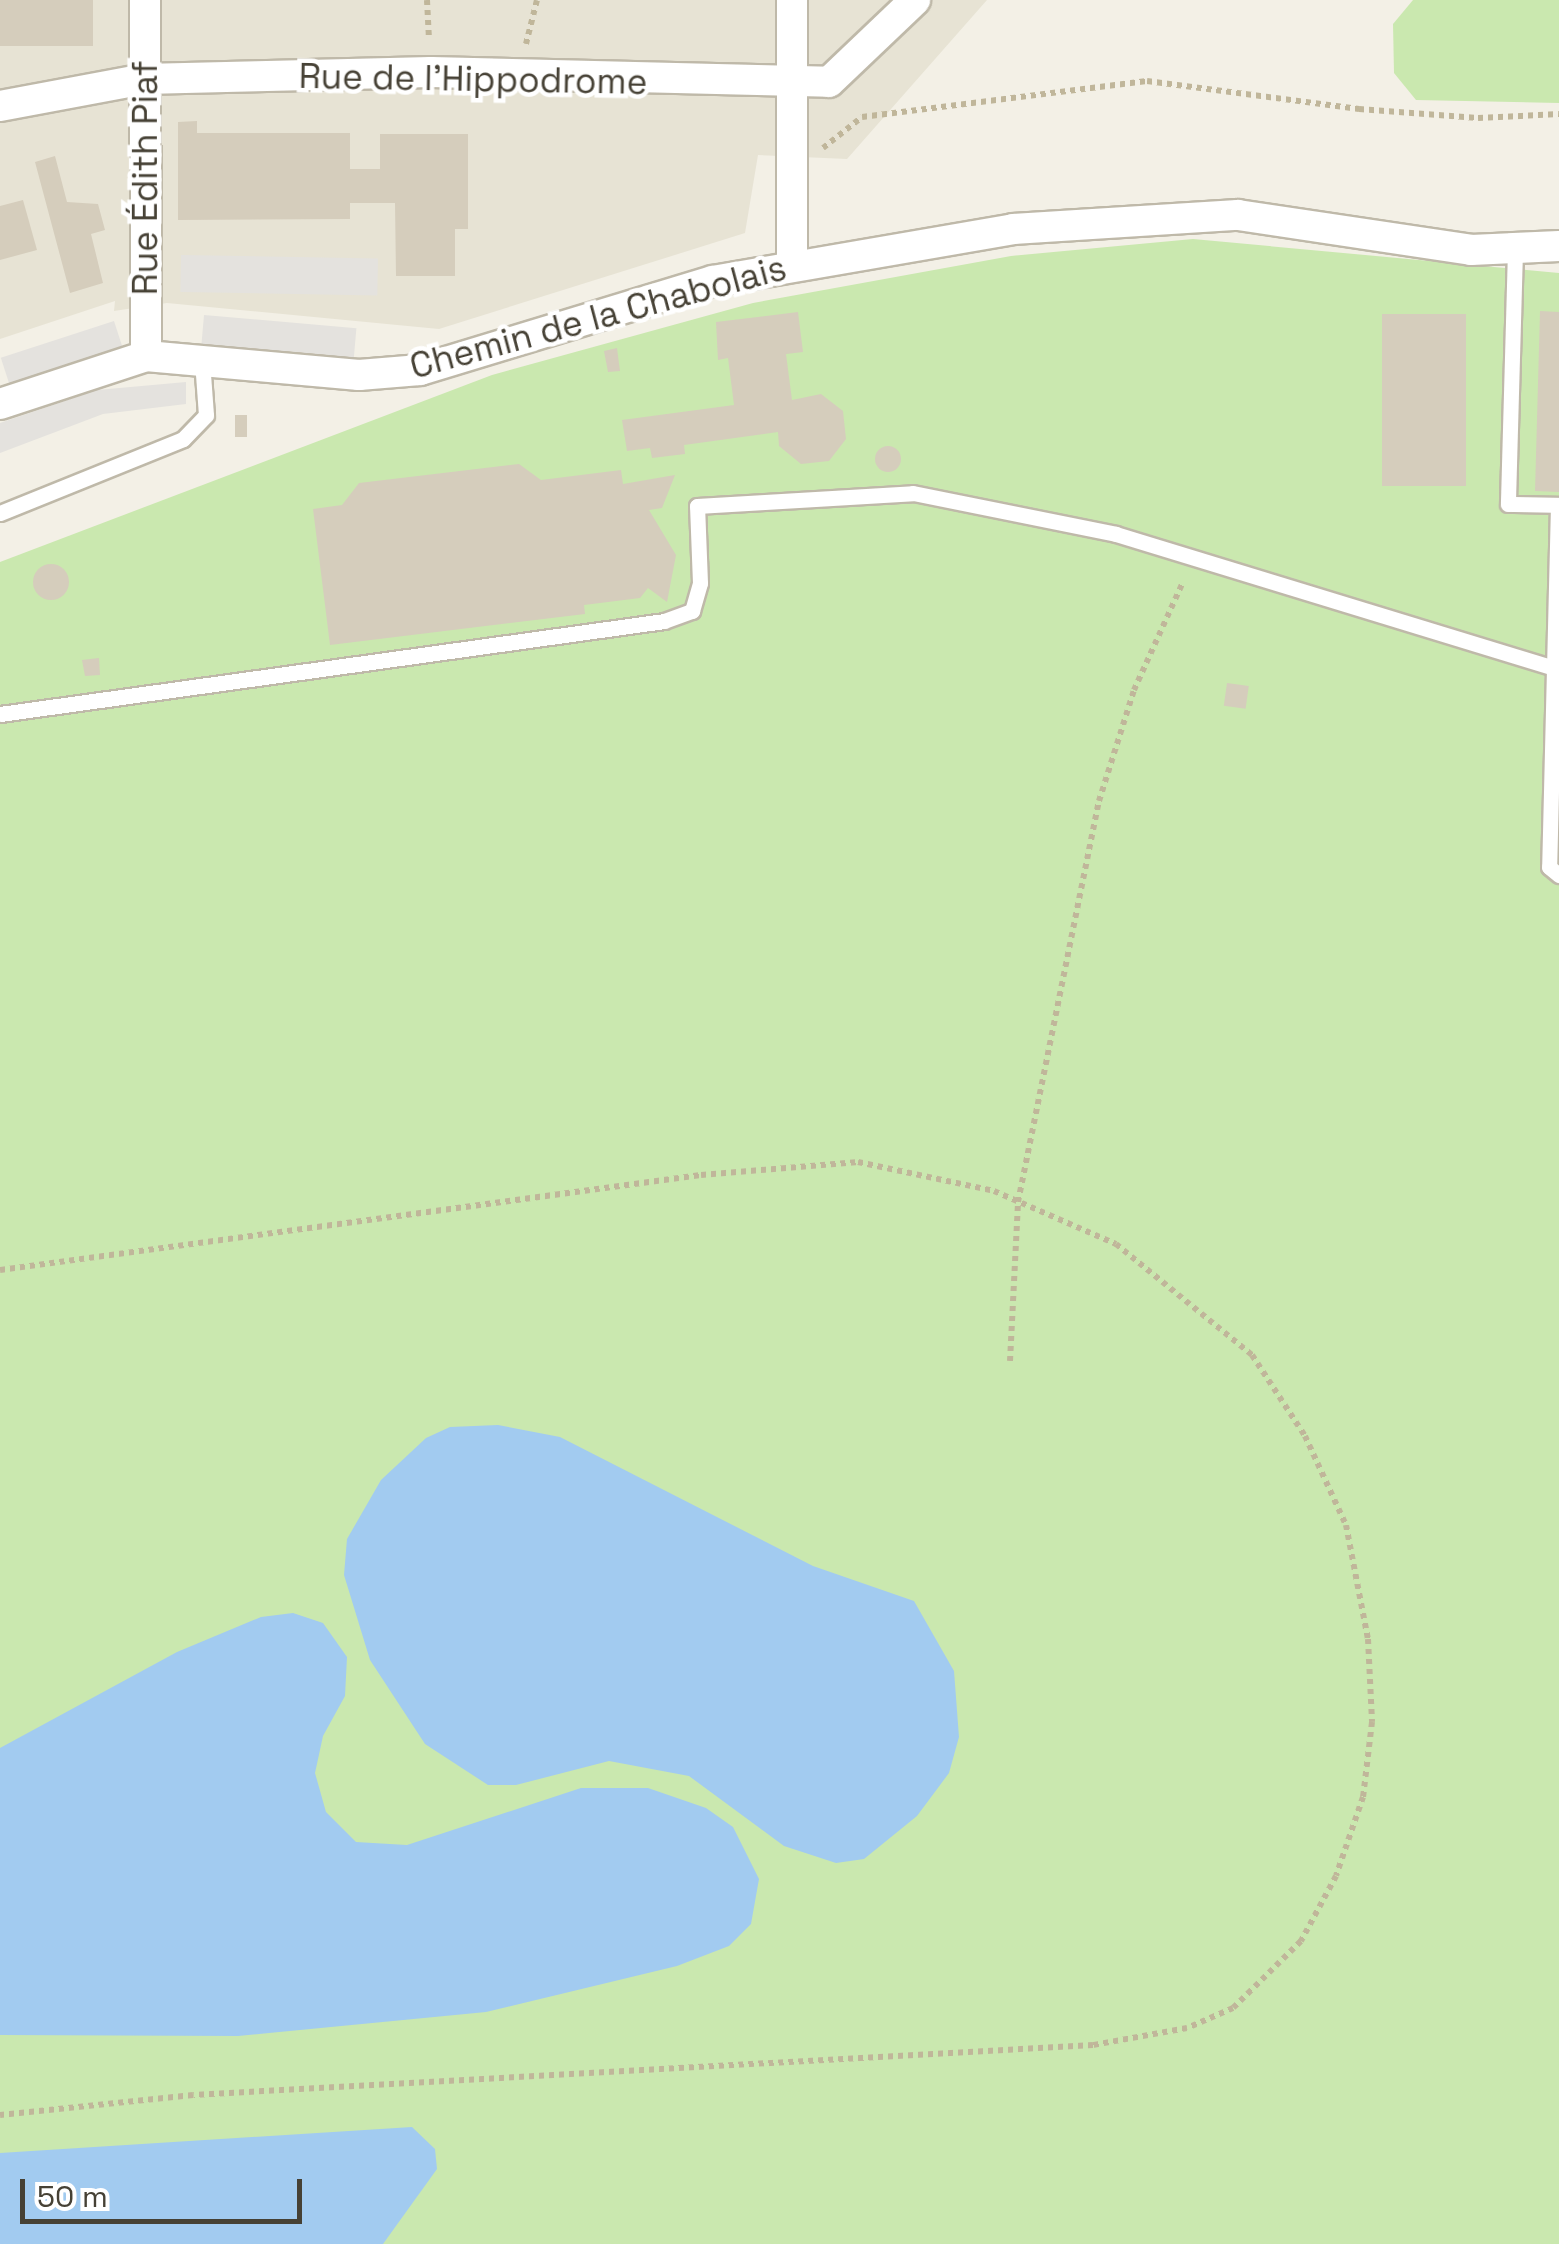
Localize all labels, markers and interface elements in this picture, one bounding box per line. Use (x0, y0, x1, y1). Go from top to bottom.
street label: Rue de l'Hippodrome (298, 55, 648, 103)
street label: Rue Édith Piaf (124, 61, 166, 295)
street label: Chemin de la Chabolais (405, 247, 791, 387)
scale bar (25, 2159, 308, 2221)
text: 50 m (37, 2177, 108, 2216)

